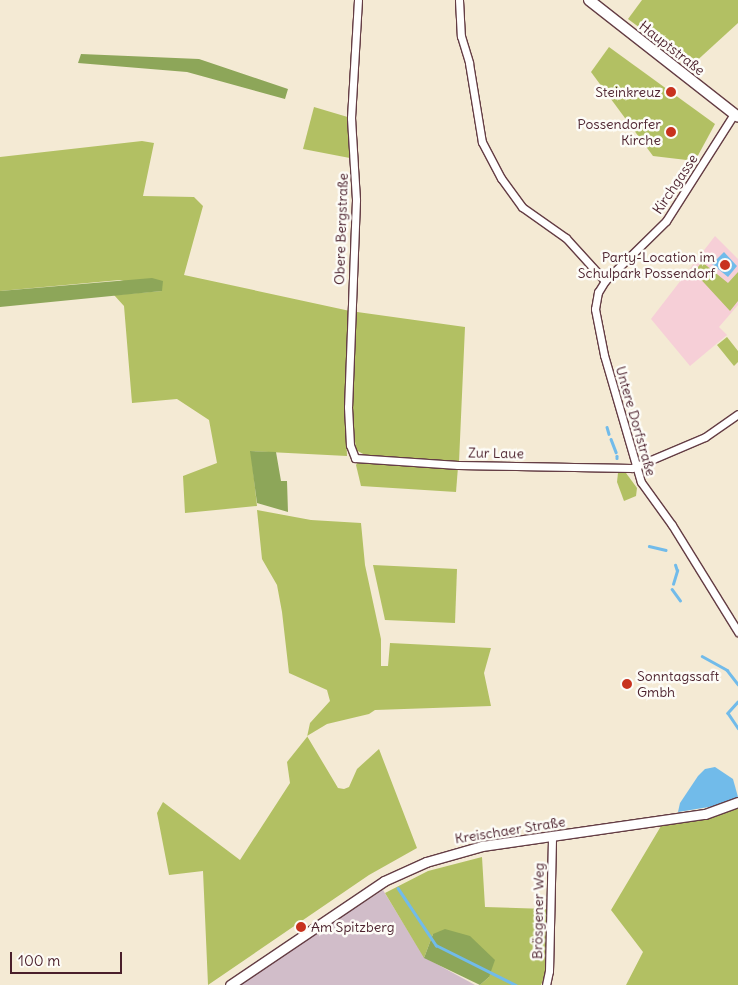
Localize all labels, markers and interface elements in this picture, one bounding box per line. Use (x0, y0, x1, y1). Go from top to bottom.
street label: Hauptstraße (636, 17, 708, 79)
place label: Steinkreuz (595, 84, 661, 100)
marker: Steinkreuz (665, 86, 677, 98)
place label: Possendorfer Kirche (577, 116, 661, 148)
marker: Possendorfer Kirche (665, 126, 677, 138)
street label: Kirchgasse (649, 151, 701, 217)
street label: Obere Bergstraße (331, 173, 351, 285)
place label: Party-Location im Schulpark Possendorf (578, 249, 715, 282)
marker: Party-Location im Schulpark Possendorf (719, 259, 731, 271)
street label: Untere Dorfstraße (612, 364, 660, 478)
street label: Zur Laue (468, 444, 524, 462)
place label: Sonntagssaft Gmbh (637, 668, 719, 700)
marker: Sonntagssaft Gmbh (621, 678, 633, 690)
street label: Kreischaer Straße (454, 813, 566, 847)
street label: Brösgener Weg (529, 863, 547, 959)
place label: Am Spitzberg (311, 919, 395, 935)
marker: Am Spitzberg (295, 921, 307, 933)
scale bar (12, 942, 125, 974)
text: 100 m (18, 951, 60, 970)

